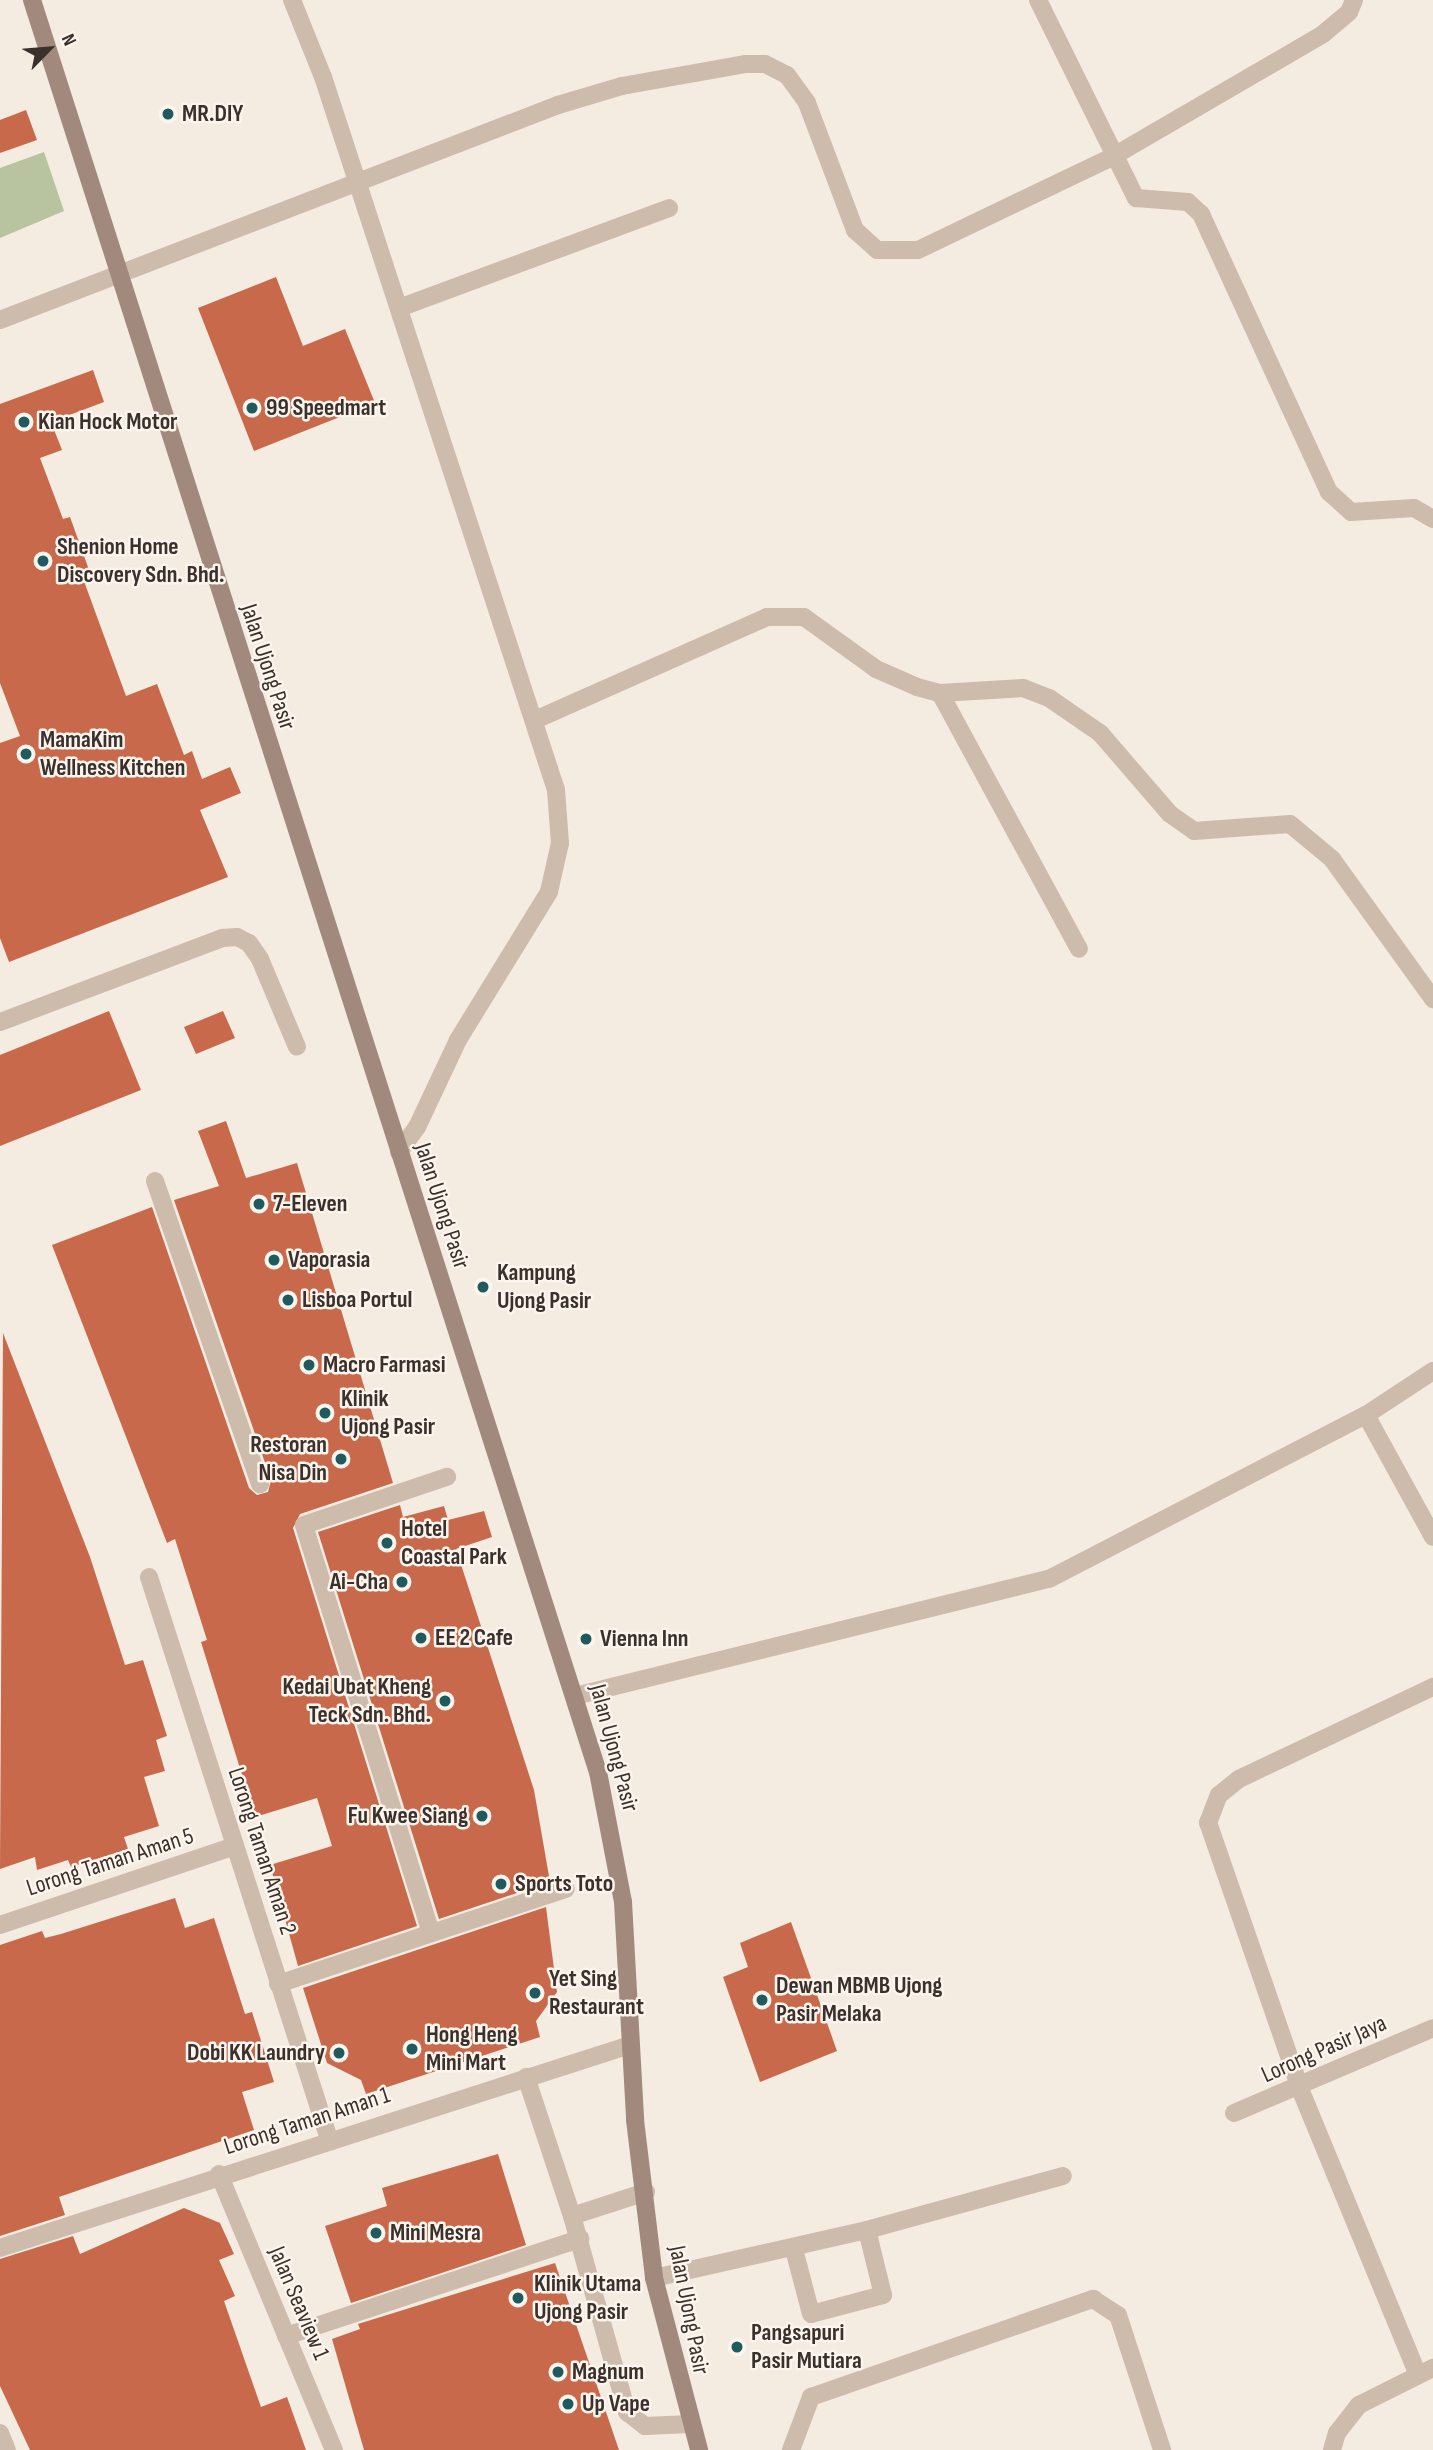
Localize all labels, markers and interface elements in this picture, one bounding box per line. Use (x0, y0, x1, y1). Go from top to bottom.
north arrow (14, 14, 84, 84)
text: N (56, 30, 81, 49)
place label: MR.DIY (182, 100, 243, 128)
marker: MR.DIY (160, 106, 176, 122)
place label: 99 Speedmart (266, 394, 386, 422)
marker: 99 Speedmart (244, 400, 260, 416)
place label: Kian Hock Motor (38, 408, 178, 436)
marker: Kian Hock Motor (16, 414, 32, 430)
place label: Shenion Home Discovery Sdn. Bhd. (57, 533, 225, 589)
marker: Shenion Home Discovery Sdn. Bhd. (35, 553, 51, 569)
street label: Jalan Ujong Pasir (234, 600, 302, 734)
place label: MamaKim Wellness Kitchen (40, 726, 185, 782)
marker: MamaKim Wellness Kitchen (18, 746, 34, 762)
street label: Jalan Ujong Pasir (408, 1139, 476, 1273)
place label: 7-Eleven (273, 1190, 347, 1218)
marker: 7-Eleven (251, 1196, 267, 1212)
place label: Vaporasia (288, 1246, 370, 1274)
marker: Vaporasia (266, 1252, 282, 1268)
place label: Kampung Ujong Pasir (497, 1259, 591, 1315)
marker: Kampung Ujong Pasir (475, 1279, 491, 1295)
place label: Lisboa Portul (302, 1286, 412, 1314)
marker: Lisboa Portul (280, 1292, 296, 1308)
place label: Macro Farmasi (323, 1351, 446, 1379)
marker: Macro Farmasi (301, 1357, 317, 1373)
place label: Klinik Ujong Pasir (341, 1385, 435, 1441)
marker: Klinik Ujong Pasir (315, 1403, 335, 1423)
place label: Restoran Nisa Din (250, 1431, 327, 1487)
marker: Restoran Nisa Din (333, 1451, 349, 1467)
place label: Hotel Coastal Park (401, 1515, 507, 1571)
marker: Hotel Coastal Park (379, 1535, 395, 1551)
place label: Ai-Cha (330, 1568, 388, 1596)
marker: Ai-Cha (394, 1574, 410, 1590)
place label: EE 2 Cafe (435, 1624, 513, 1652)
place label: Vienna Inn (600, 1625, 688, 1653)
marker: EE 2 Cafe (413, 1630, 429, 1646)
marker: Vienna Inn (578, 1631, 594, 1647)
place label: Kedai Ubat Kheng Teck Sdn. Bhd. (283, 1673, 431, 1729)
street label: Jalan Ujong Pasir (583, 1681, 645, 1815)
marker: Kedai Ubat Kheng Teck Sdn. Bhd. (437, 1693, 453, 1709)
street label: Lorong Taman Aman 2 (221, 1764, 303, 1938)
place label: Fu Kwee Siang (348, 1802, 468, 1830)
marker: Fu Kwee Siang (474, 1808, 490, 1824)
street label: Lorong Taman Aman 5 (23, 1821, 197, 1903)
place label: Sports Toto (515, 1870, 613, 1898)
marker: Sports Toto (493, 1876, 509, 1892)
place label: Yet Sing Restaurant (549, 1965, 644, 2021)
place label: Dewan MBMB Ujong Pasir Melaka (776, 1972, 942, 2028)
marker: Yet Sing Restaurant (527, 1985, 543, 2001)
marker: Dewan MBMB Ujong Pasir Melaka (754, 1992, 770, 2008)
street label: Lorong Pasir Jaya (1257, 2009, 1391, 2089)
place label: Hong Heng Mini Mart (426, 2021, 518, 2077)
place label: Dobi KK Laundry (187, 2039, 325, 2067)
marker: Hong Heng Mini Mart (404, 2041, 420, 2057)
marker: Dobi KK Laundry (331, 2045, 347, 2061)
street label: Lorong Taman Aman 1 (220, 2081, 394, 2161)
place label: Mini Mesra (390, 2219, 481, 2247)
marker: Mini Mesra (368, 2225, 384, 2241)
street label: Jalan Seaview 1 (262, 2242, 336, 2364)
street label: Jalan Ujong Pasir (662, 2243, 716, 2377)
place label: Klinik Utama Ujong Pasir (534, 2270, 641, 2326)
marker: Klinik Utama Ujong Pasir (508, 2288, 528, 2308)
place label: Pangsapuri Pasir Mutiara (751, 2319, 862, 2375)
marker: Pangsapuri Pasir Mutiara (729, 2339, 745, 2355)
place label: Magnum (572, 2358, 644, 2386)
marker: Magnum (550, 2364, 566, 2380)
place label: Up Vape (582, 2390, 650, 2418)
marker: Up Vape (560, 2396, 576, 2412)

